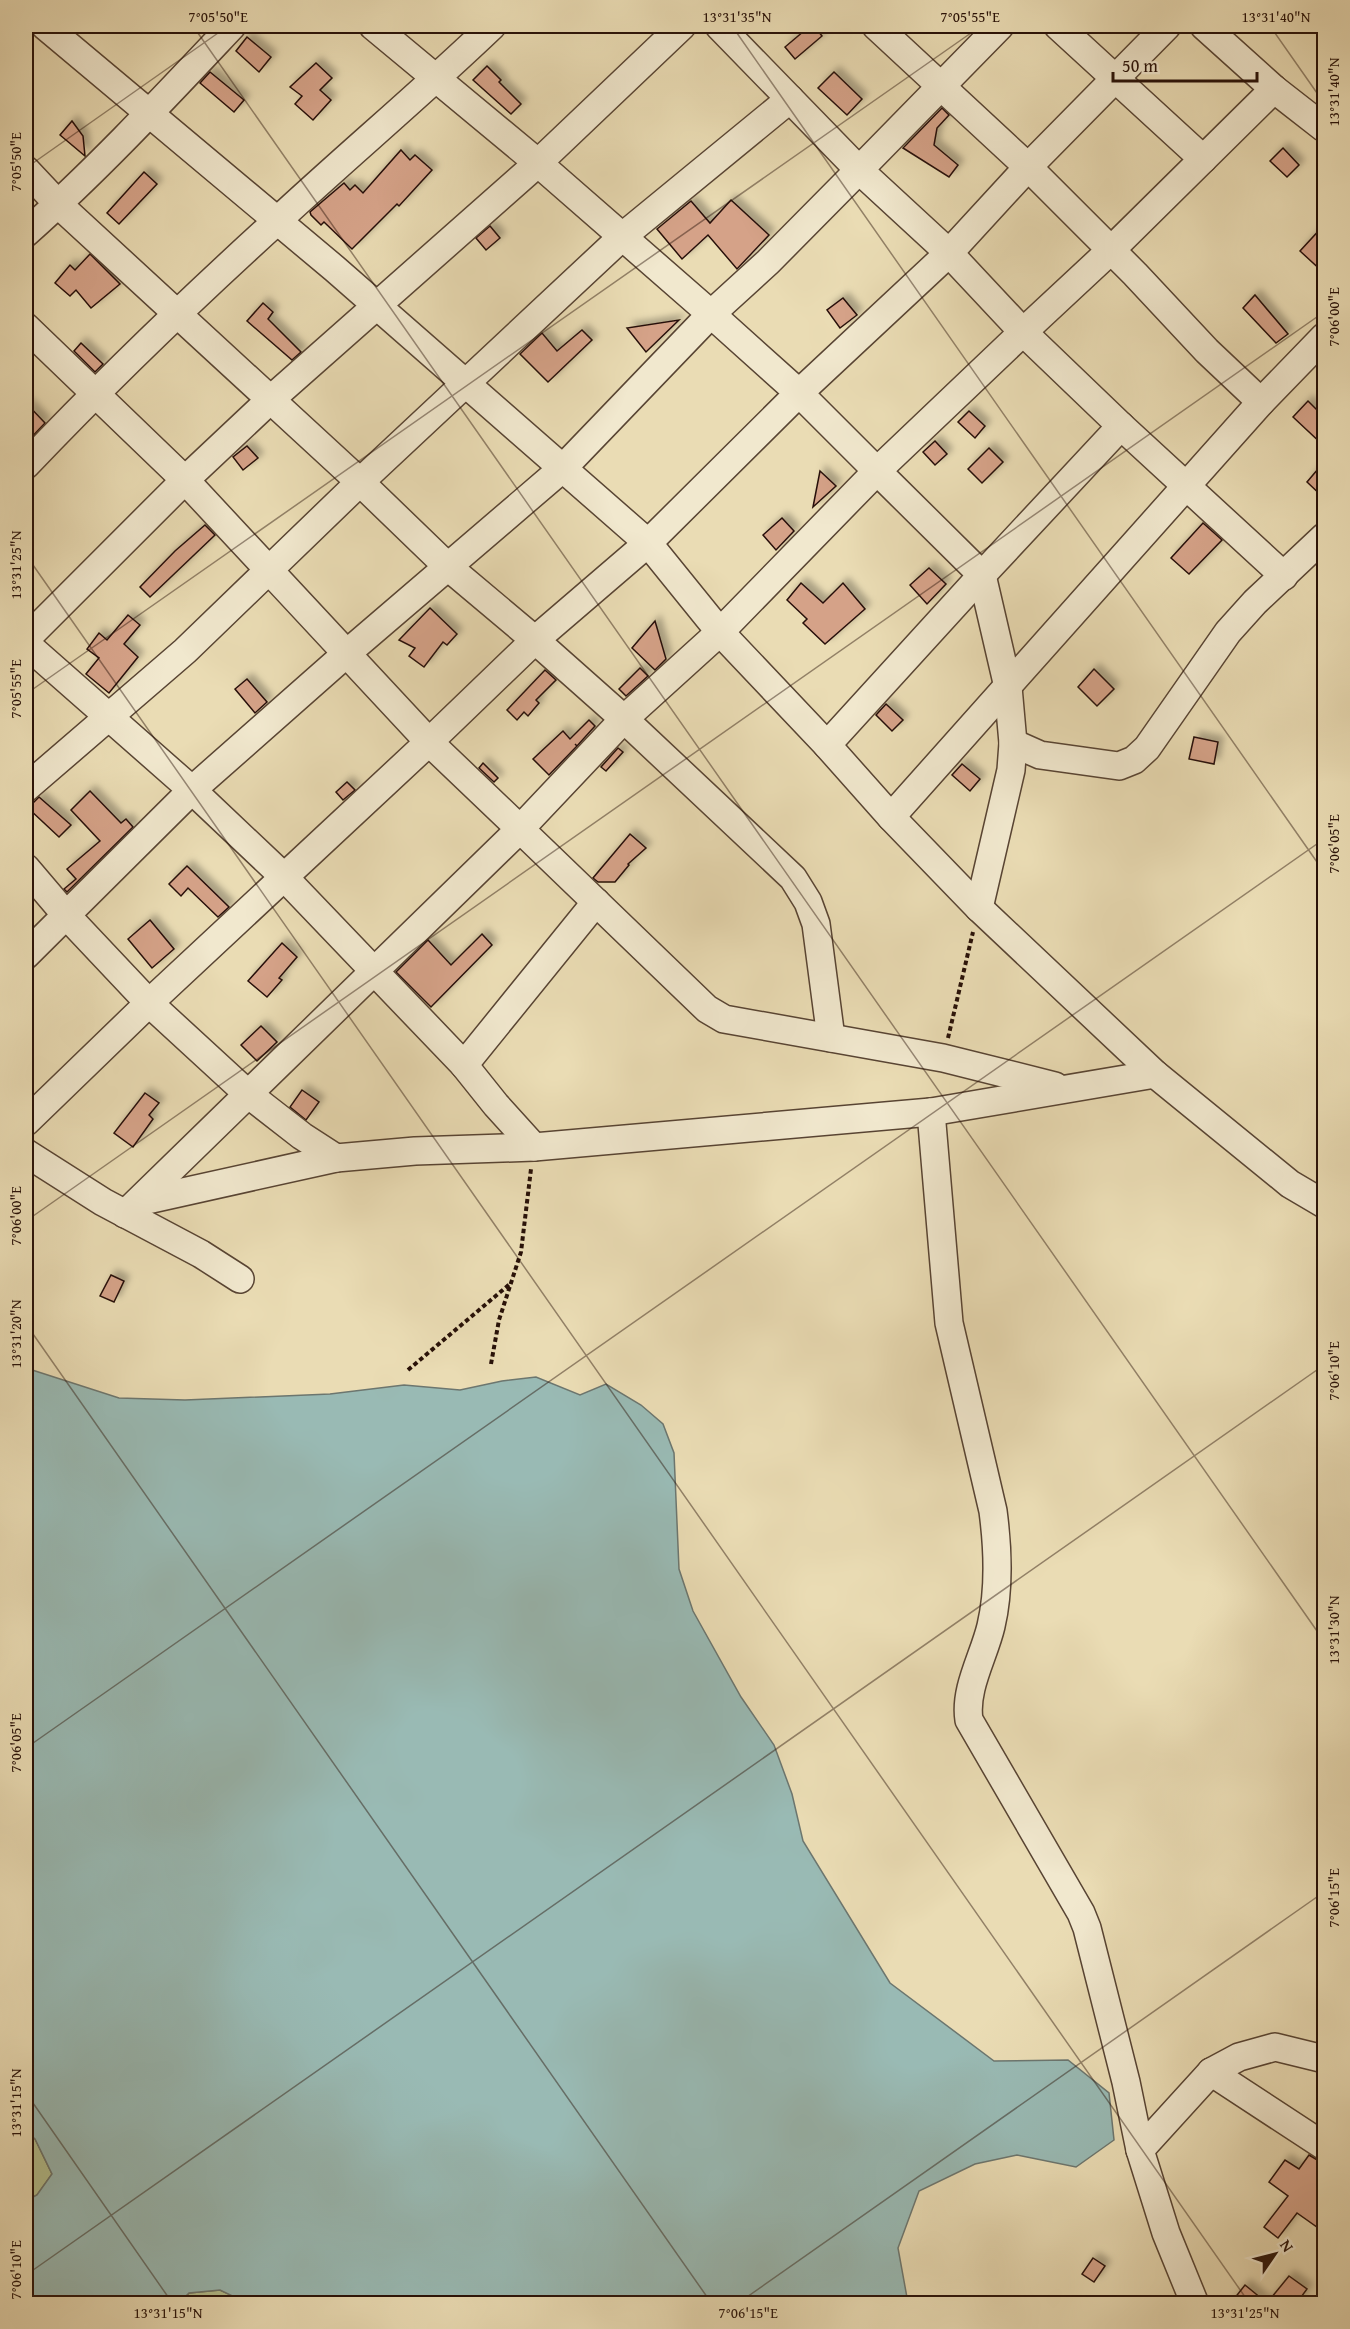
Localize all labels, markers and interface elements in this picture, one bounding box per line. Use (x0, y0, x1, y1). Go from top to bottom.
text: 7°05'50"E (188, 6, 248, 27)
text: 13°31'35"N (703, 6, 772, 27)
text: 7°05'55"E (940, 6, 1000, 27)
text: 13°31'40"N (1242, 6, 1311, 27)
scale bar (1113, 45, 1257, 83)
text: 50 m (1122, 52, 1158, 79)
text: 13°31'40"N (1323, 57, 1344, 126)
text: 7°05'50"E (5, 132, 26, 192)
text: 7°06'00"E (1323, 287, 1344, 347)
text: 13°31'25"N (5, 530, 26, 599)
text: 7°05'55"E (5, 659, 26, 719)
text: 7°06'05"E (1323, 814, 1344, 874)
text: 7°06'00"E (5, 1186, 26, 1246)
text: 13°31'20"N (5, 1299, 26, 1368)
text: 7°06'10"E (1323, 1341, 1344, 1401)
text: 13°31'30"N (1323, 1595, 1344, 1664)
text: 7°06'05"E (5, 1713, 26, 1773)
text: 7°06'15"E (1323, 1868, 1344, 1928)
text: 13°31'15"N (5, 2068, 26, 2137)
north arrow (1245, 2224, 1305, 2284)
text: N (1274, 2234, 1300, 2257)
text: 7°06'10"E (5, 2240, 26, 2300)
text: 13°31'15"N (134, 2302, 203, 2323)
text: 7°06'15"E (718, 2302, 778, 2323)
text: 13°31'25"N (1211, 2302, 1280, 2323)

